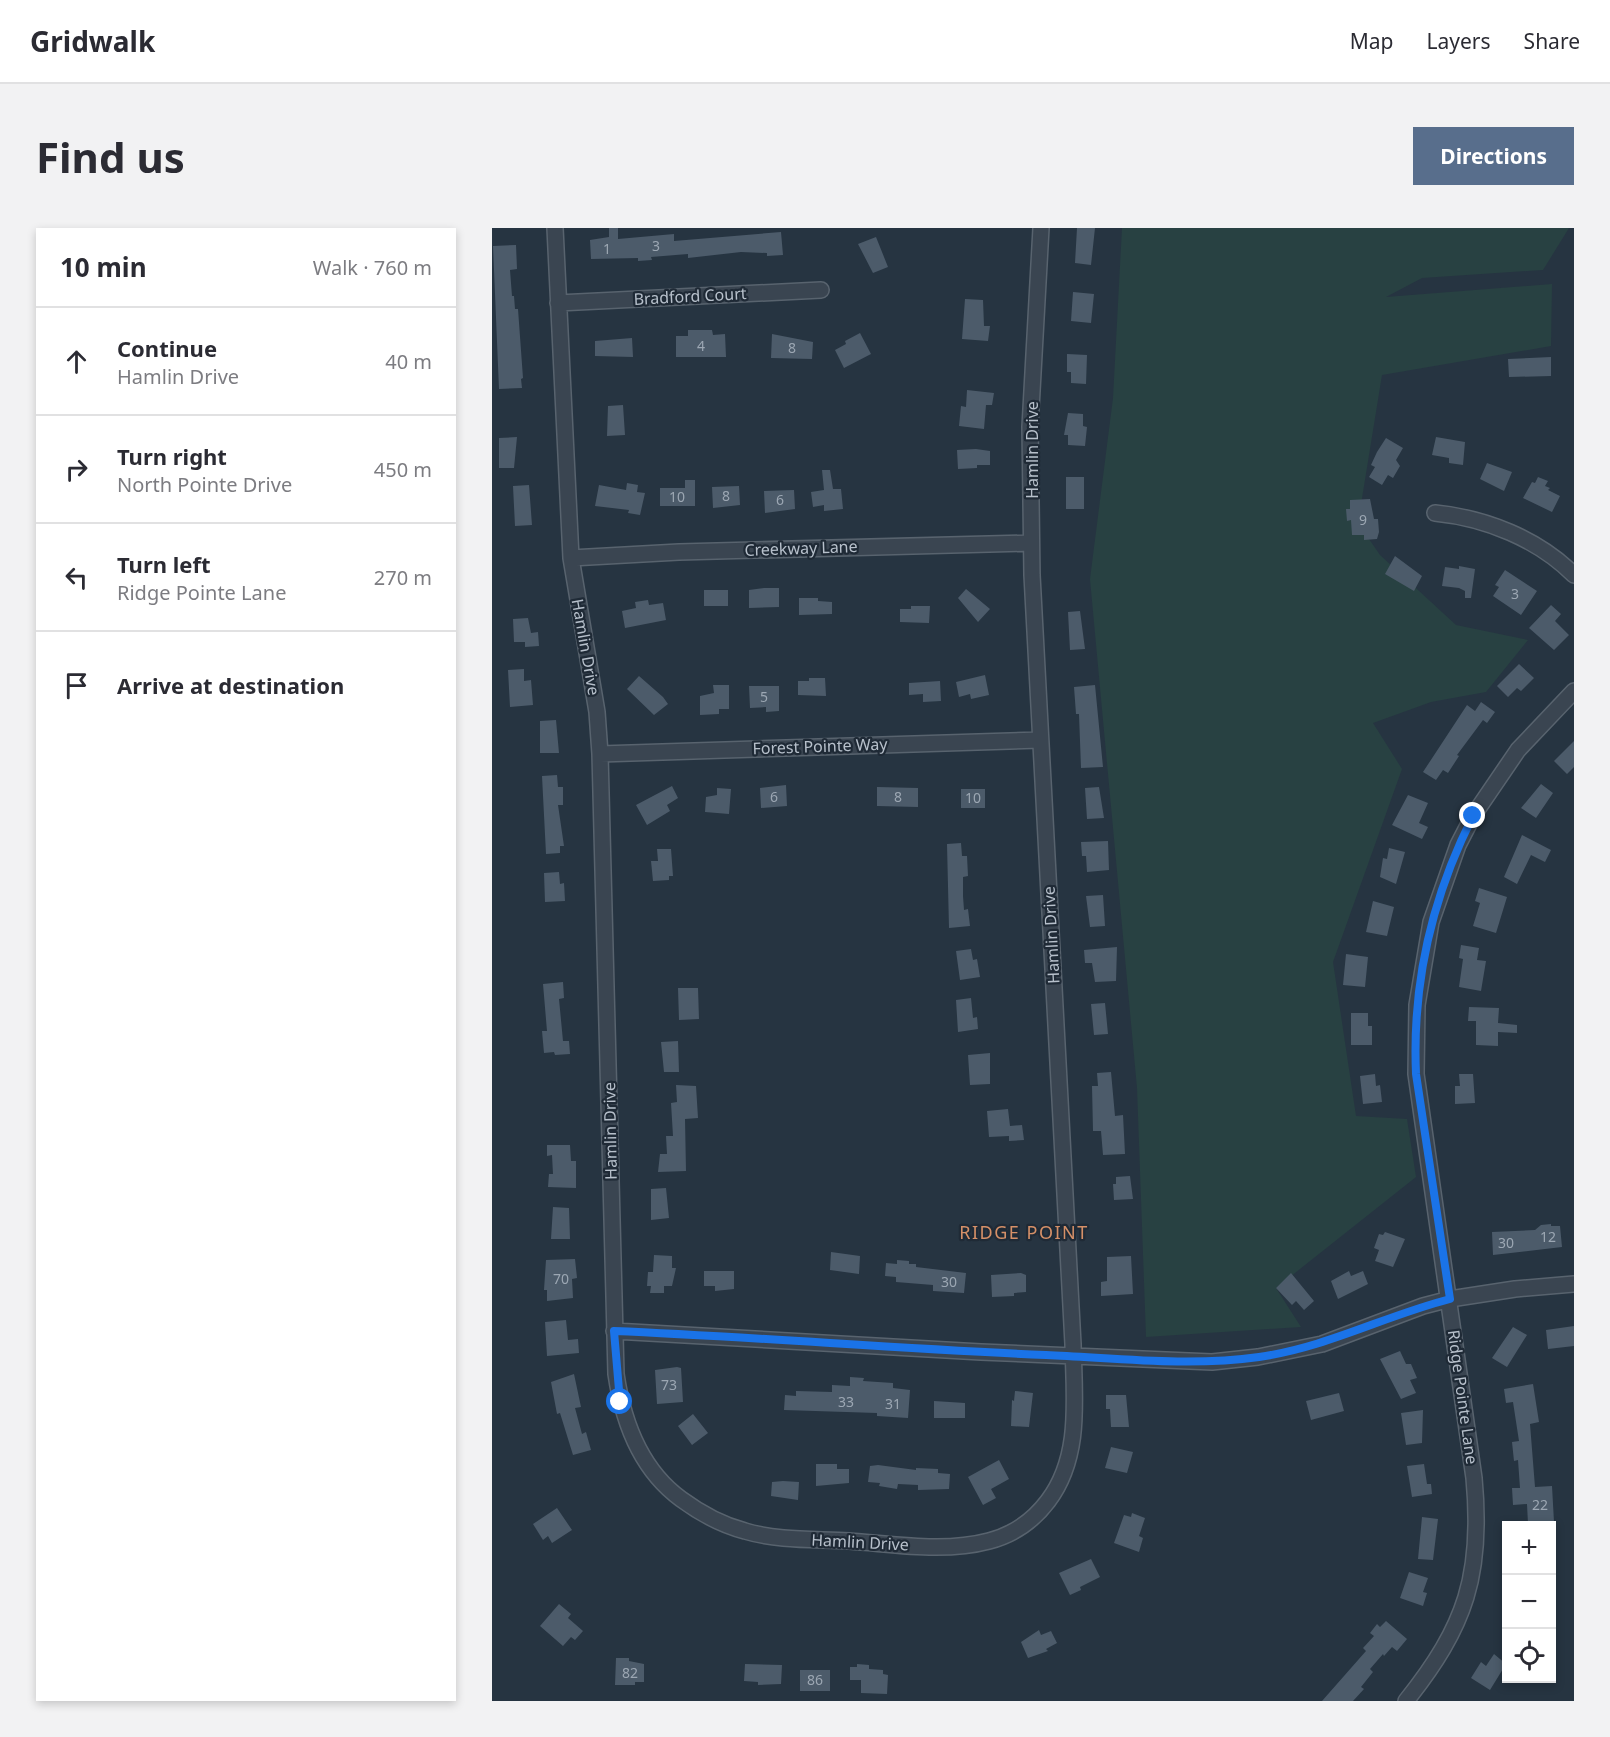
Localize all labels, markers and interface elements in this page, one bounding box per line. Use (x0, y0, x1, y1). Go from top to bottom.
text: Gridwalk (30, 22, 155, 60)
text: Map (1350, 27, 1394, 55)
text: Layers (1427, 27, 1491, 55)
text: Share (1524, 27, 1580, 55)
button: Directions (1413, 127, 1574, 185)
text: Find us (36, 128, 185, 185)
house number: 3 (652, 236, 660, 255)
house number: 1 (603, 239, 611, 258)
text: 10 min (60, 249, 147, 285)
text: Walk · 760 m (313, 254, 432, 281)
street label: Bradford Court (633, 282, 747, 310)
text: Continue (117, 333, 217, 363)
house number: 4 (697, 336, 705, 355)
house number: 8 (788, 338, 796, 357)
icon: ahead (60, 345, 93, 378)
text: 40 m (385, 348, 432, 375)
text: Hamlin Drive (117, 363, 239, 390)
street label: Hamlin Drive (1021, 401, 1043, 499)
text: Turn right (117, 441, 227, 471)
icon: right (60, 453, 93, 486)
text: 450 m (374, 456, 432, 483)
text: North Pointe Drive (117, 471, 292, 498)
house number: 8 (722, 486, 730, 505)
house number: 10 (669, 487, 685, 506)
house number: 6 (776, 490, 784, 509)
house number: 9 (1359, 510, 1367, 529)
street label: Creekway Lane (744, 535, 858, 561)
text: Turn left (117, 549, 211, 579)
icon: left (60, 561, 93, 594)
text: 270 m (374, 564, 432, 591)
text: Ridge Pointe Lane (117, 579, 286, 606)
house number: 3 (1511, 584, 1519, 603)
street label: Hamlin Drive (567, 597, 605, 697)
icon: arrive (60, 669, 93, 702)
text: Arrive at destination (117, 670, 344, 700)
house number: 5 (760, 687, 768, 706)
street label: Forest Pointe Way (752, 733, 889, 759)
house number: 6 (770, 787, 778, 806)
house number: 8 (894, 787, 902, 806)
house number: 10 (965, 788, 981, 807)
route end (1459, 802, 1485, 828)
street label: Hamlin Drive (1037, 886, 1065, 984)
street label: Hamlin Drive (598, 1082, 622, 1180)
district label: RIDGE POINT (959, 1220, 1089, 1244)
house number: 12 (1540, 1227, 1556, 1246)
house number: 30 (1498, 1233, 1514, 1252)
house number: 70 (553, 1269, 569, 1288)
house number: 30 (941, 1272, 957, 1291)
street label: Ridge Pointe Lane (1443, 1328, 1483, 1466)
house number: 73 (661, 1375, 677, 1394)
route start (606, 1388, 632, 1414)
house number: 33 (838, 1392, 854, 1411)
house number: 31 (885, 1394, 901, 1413)
house number: 22 (1532, 1495, 1548, 1514)
map controls (1502, 1521, 1556, 1683)
button: + (1502, 1521, 1556, 1575)
street label: Hamlin Drive (811, 1528, 909, 1556)
button: − (1502, 1575, 1556, 1629)
button: locate (1502, 1629, 1556, 1683)
house number: 82 (622, 1663, 638, 1682)
house number: 86 (807, 1670, 823, 1689)

